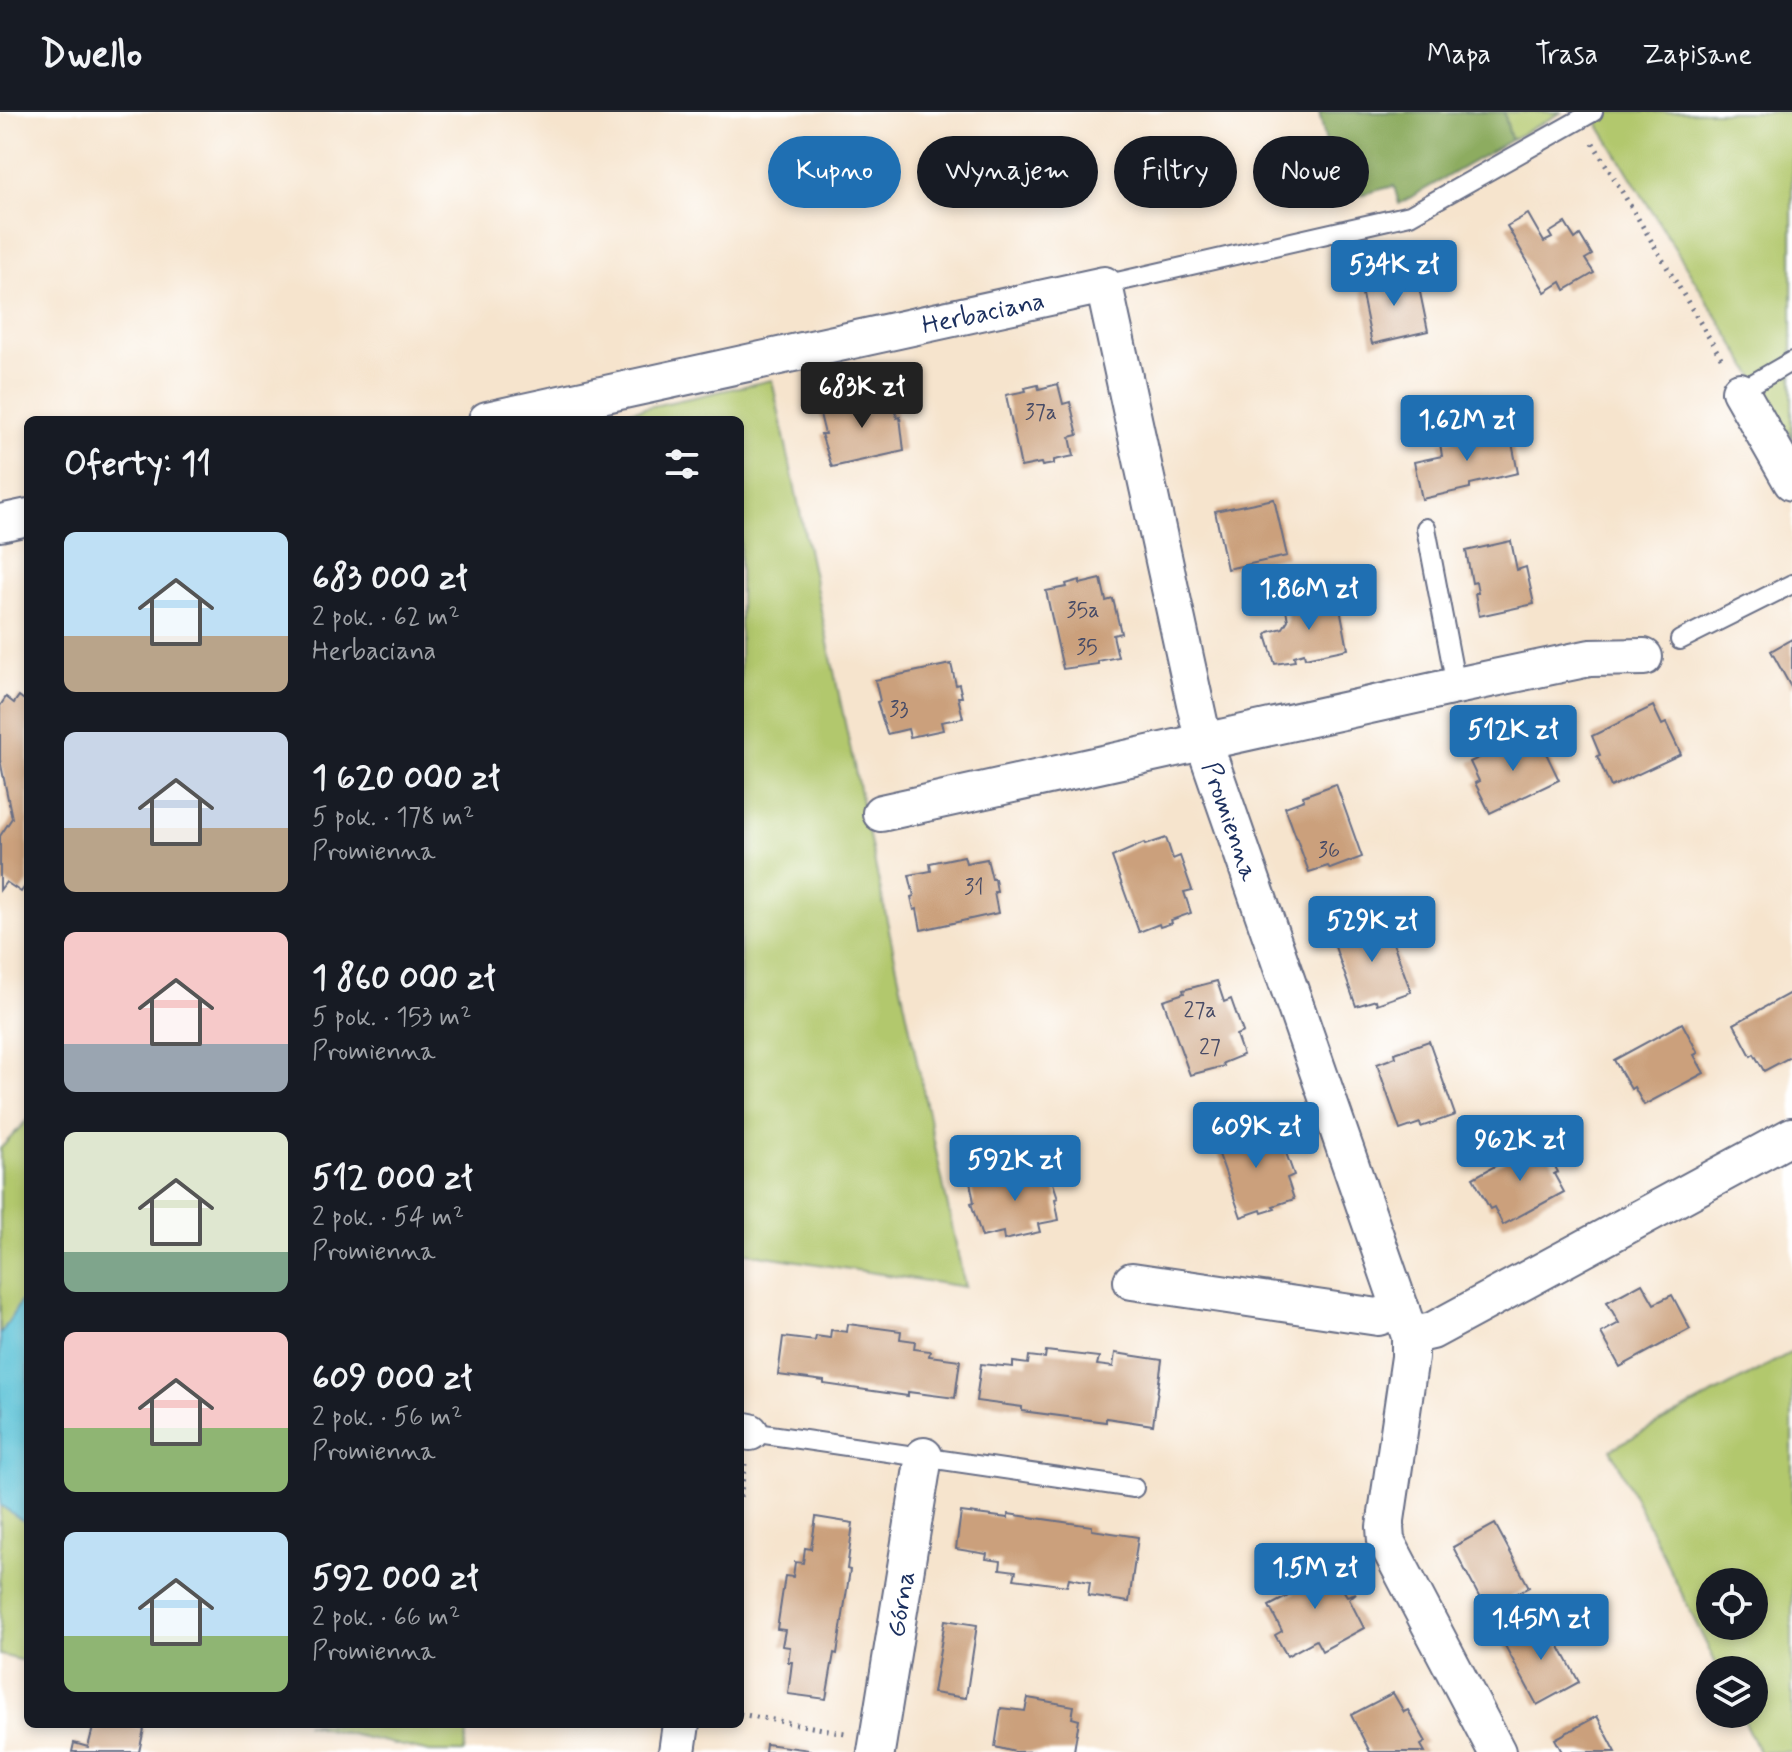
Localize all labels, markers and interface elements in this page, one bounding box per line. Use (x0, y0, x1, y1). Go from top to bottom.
text: Dwello (40, 31, 142, 80)
text: Mapa (1427, 37, 1491, 74)
text: Trasa (1535, 37, 1598, 74)
text: Zapisane (1642, 37, 1752, 74)
chip: Kupno (768, 136, 901, 208)
chip: Wynajem (917, 136, 1098, 208)
chip: Filtry (1114, 136, 1237, 208)
chip: Nowe (1253, 136, 1369, 208)
pin: 534K zł (1320, 240, 1468, 308)
text: 534K zł (1349, 249, 1439, 283)
street label: Herbaciana (919, 284, 1048, 344)
pin: 683K zł (788, 362, 936, 430)
text: 683K zł (819, 371, 905, 405)
pin: 1.62M zł (1384, 395, 1550, 463)
house number: 37a (1025, 399, 1057, 427)
text: 1.62M zł (1419, 404, 1515, 438)
text: Oferty: 11 (64, 442, 211, 487)
icon: filters (660, 442, 704, 486)
text: 683 000 zł (312, 556, 468, 601)
icon: home (128, 564, 224, 660)
pin: 1.86M zł (1226, 564, 1392, 632)
text: 1.86M zł (1260, 573, 1358, 607)
house number: 35a (1067, 597, 1099, 625)
text: 2 pok. · 62 m² (312, 601, 460, 635)
house number: 35 (1076, 634, 1098, 662)
text: Herbaciana (312, 635, 436, 669)
house number: 33 (889, 696, 909, 724)
pin: 512K zł (1439, 705, 1587, 773)
text: 512K zł (1468, 714, 1558, 748)
text: 1 620 000 zł (312, 756, 500, 801)
street label: Promienna (1193, 758, 1265, 886)
icon: home (128, 764, 224, 860)
text: 5 pok. · 178 m² (312, 801, 474, 835)
text: Promienna (312, 835, 436, 869)
house number: 36 (1318, 837, 1340, 865)
house number: 31 (964, 874, 984, 902)
pin: 529K zł (1298, 896, 1446, 964)
text: 529K zł (1326, 905, 1418, 939)
text: 1 860 000 zł (312, 956, 496, 1001)
icon: home (128, 964, 224, 1060)
house number: 27a (1183, 997, 1217, 1025)
text: 5 pok. · 153 m² (312, 1001, 472, 1035)
house number: 27 (1199, 1034, 1221, 1062)
text: Promienna (312, 1035, 436, 1069)
pin: 609K zł (1182, 1102, 1330, 1170)
text: 609K zł (1211, 1111, 1301, 1145)
pin: 962K zł (1446, 1115, 1594, 1183)
text: 962K zł (1475, 1124, 1565, 1158)
pin: 592K zł (941, 1135, 1089, 1203)
text: 592K zł (968, 1144, 1062, 1178)
text: 512 000 zł (312, 1156, 473, 1201)
icon: home (128, 1164, 224, 1260)
text: 2 pok. · 54 m² (312, 1201, 464, 1235)
text: Promienna (312, 1235, 436, 1269)
text: 609 000 zł (312, 1356, 472, 1401)
icon: home (128, 1364, 224, 1460)
text: 2 pok. · 56 m² (312, 1401, 463, 1435)
text: Promienna (312, 1435, 436, 1469)
pin: 1.5M zł (1241, 1543, 1389, 1611)
text: 1.5M zł (1272, 1552, 1358, 1586)
text: 592 000 zł (312, 1556, 479, 1601)
icon: home (128, 1564, 224, 1660)
map controls (1696, 1568, 1768, 1728)
button: locate (1696, 1568, 1768, 1640)
street label: Górna (880, 1569, 924, 1640)
pin: 1.45M zł (1458, 1594, 1624, 1662)
text: 2 pok. · 66 m² (312, 1601, 460, 1635)
text: 1.45M zł (1492, 1603, 1590, 1637)
text: Promienna (312, 1635, 436, 1669)
button: layers (1696, 1656, 1768, 1728)

